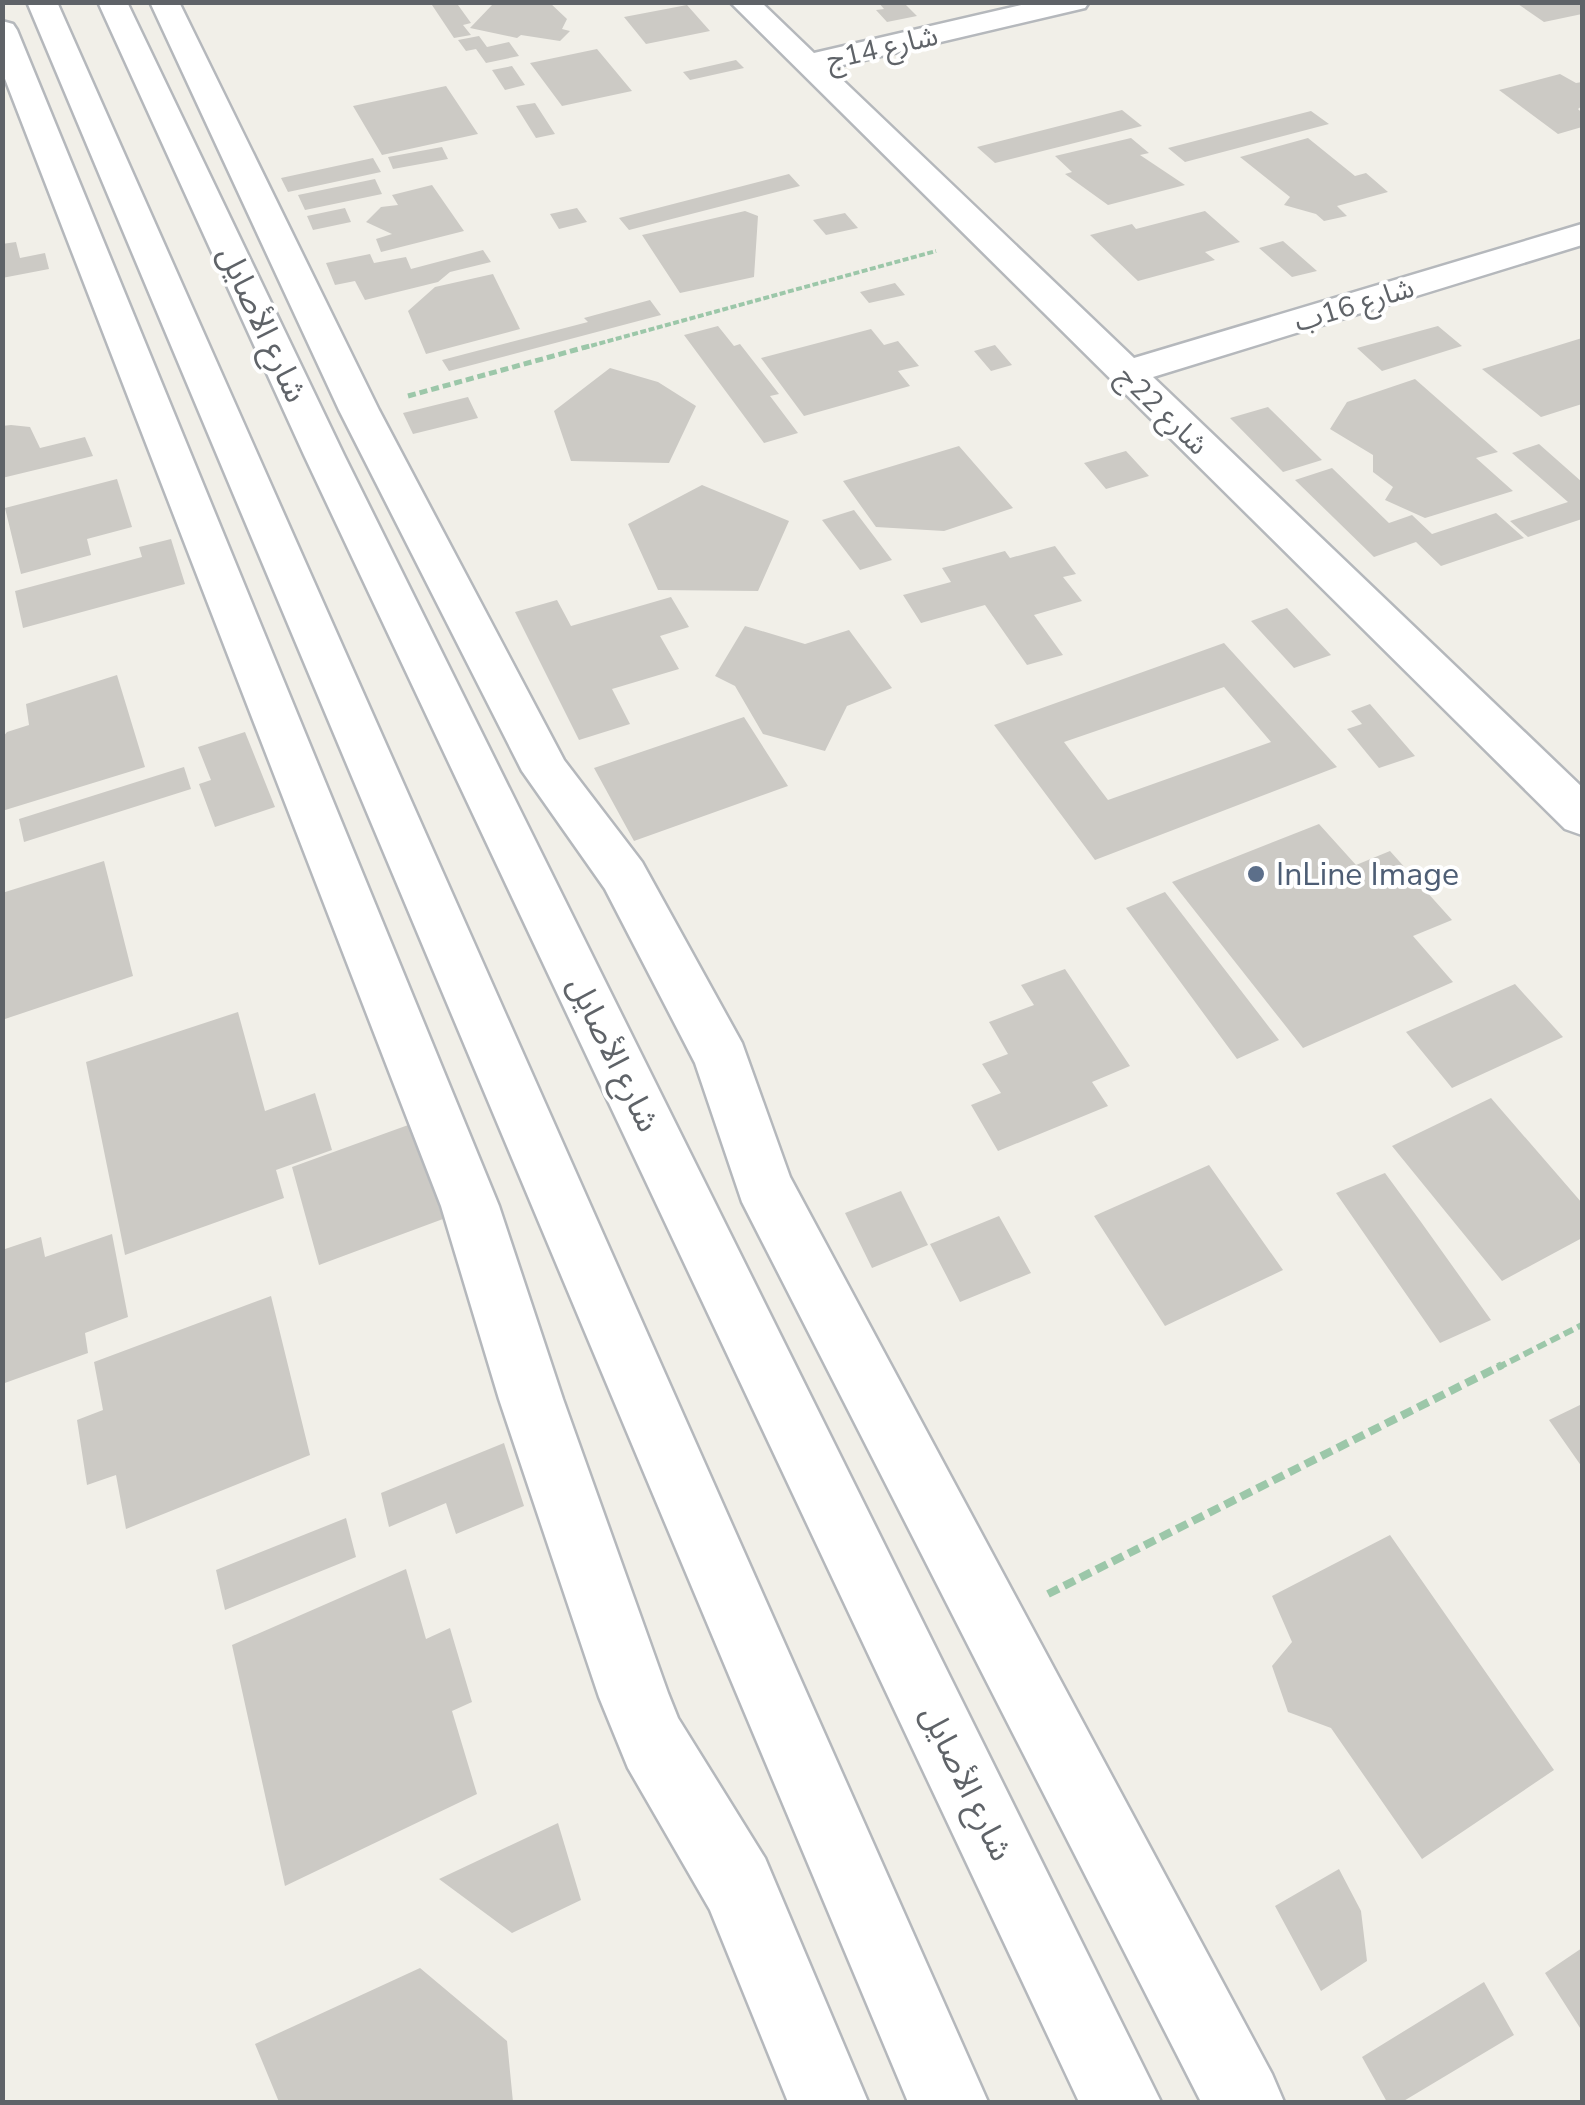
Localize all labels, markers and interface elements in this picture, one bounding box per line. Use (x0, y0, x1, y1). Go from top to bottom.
street label: شارع 14ج (823, 17, 942, 80)
street label: شارع الأصايل (206, 239, 318, 410)
street label: شارع 16ب (1290, 269, 1419, 342)
street label: شارع 22ج (1108, 358, 1216, 464)
place label: InLine Image (1276, 853, 1459, 896)
marker: InLine Image (1245, 863, 1267, 885)
street label: شارع الأصايل (556, 969, 670, 1140)
street label: شارع الأصايل (909, 1698, 1023, 1869)

